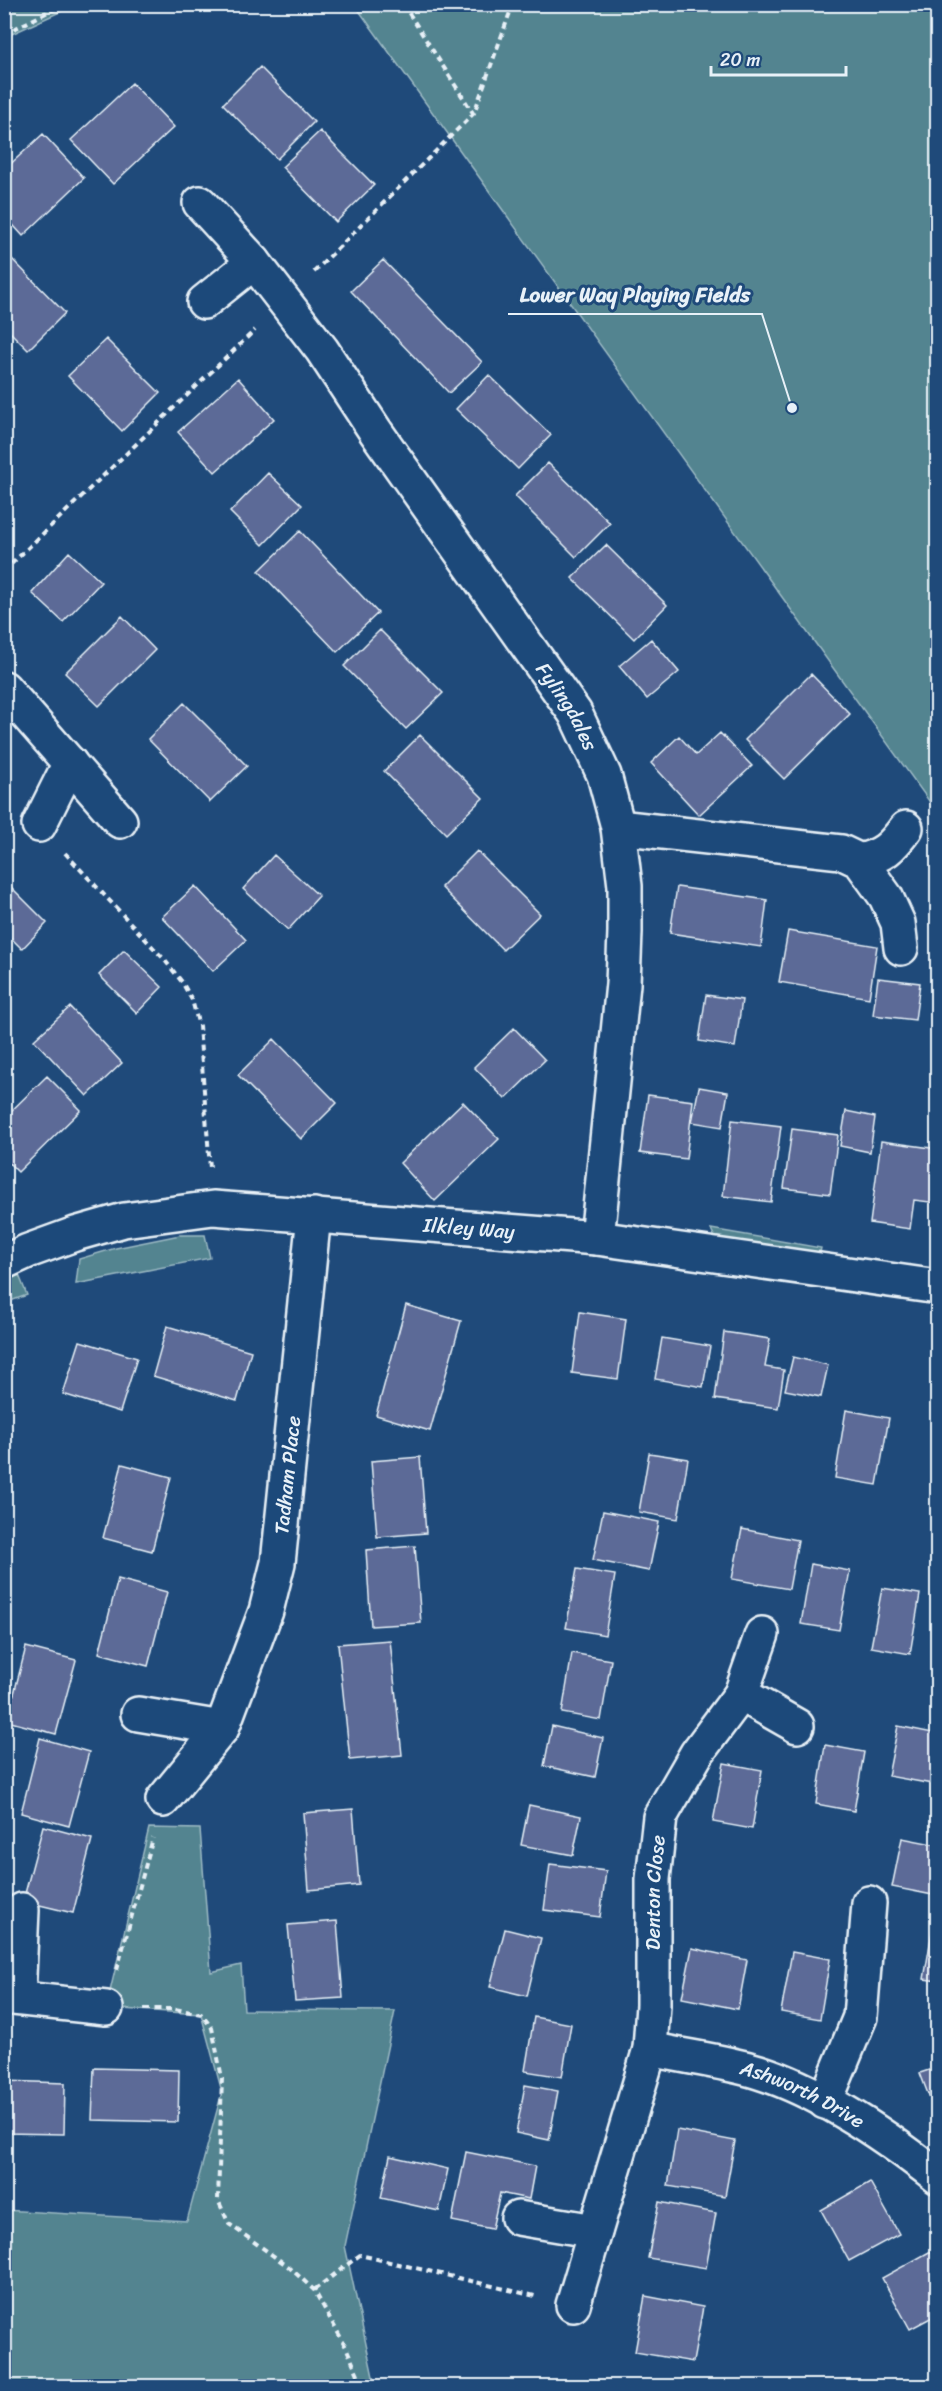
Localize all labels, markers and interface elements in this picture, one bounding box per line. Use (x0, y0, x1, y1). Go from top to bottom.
scale bar (711, 39, 846, 77)
text: 20 m (720, 44, 760, 76)
callout: Lower Way Playing Fields (508, 275, 762, 314)
text: Lower Way Playing Fields (520, 276, 752, 314)
street label: Fylingdales (527, 655, 608, 757)
street label: Ilkley Way (421, 1207, 517, 1249)
street label: Tadham Place (264, 1414, 311, 1536)
street label: Denton Close (635, 1833, 675, 1950)
street label: Ashworth Drive (735, 2050, 872, 2138)

